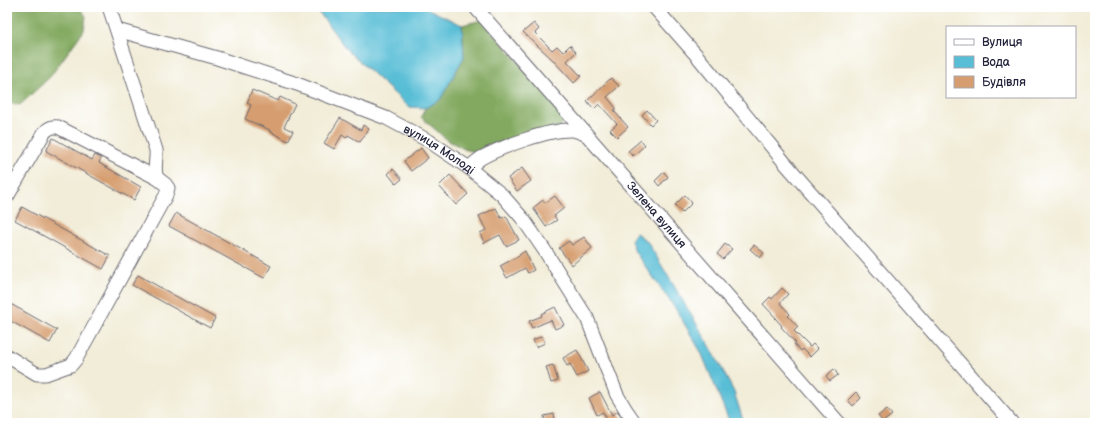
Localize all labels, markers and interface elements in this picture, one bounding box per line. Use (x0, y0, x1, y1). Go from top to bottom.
legend (946, 26, 1076, 98)
text: Вулиця (982, 35, 1023, 50)
text: Вода (982, 55, 1010, 70)
text: Будівля (982, 75, 1026, 90)
street label: вулиця Молоді (401, 122, 478, 178)
street label: Зелена вулиця (623, 179, 690, 252)

